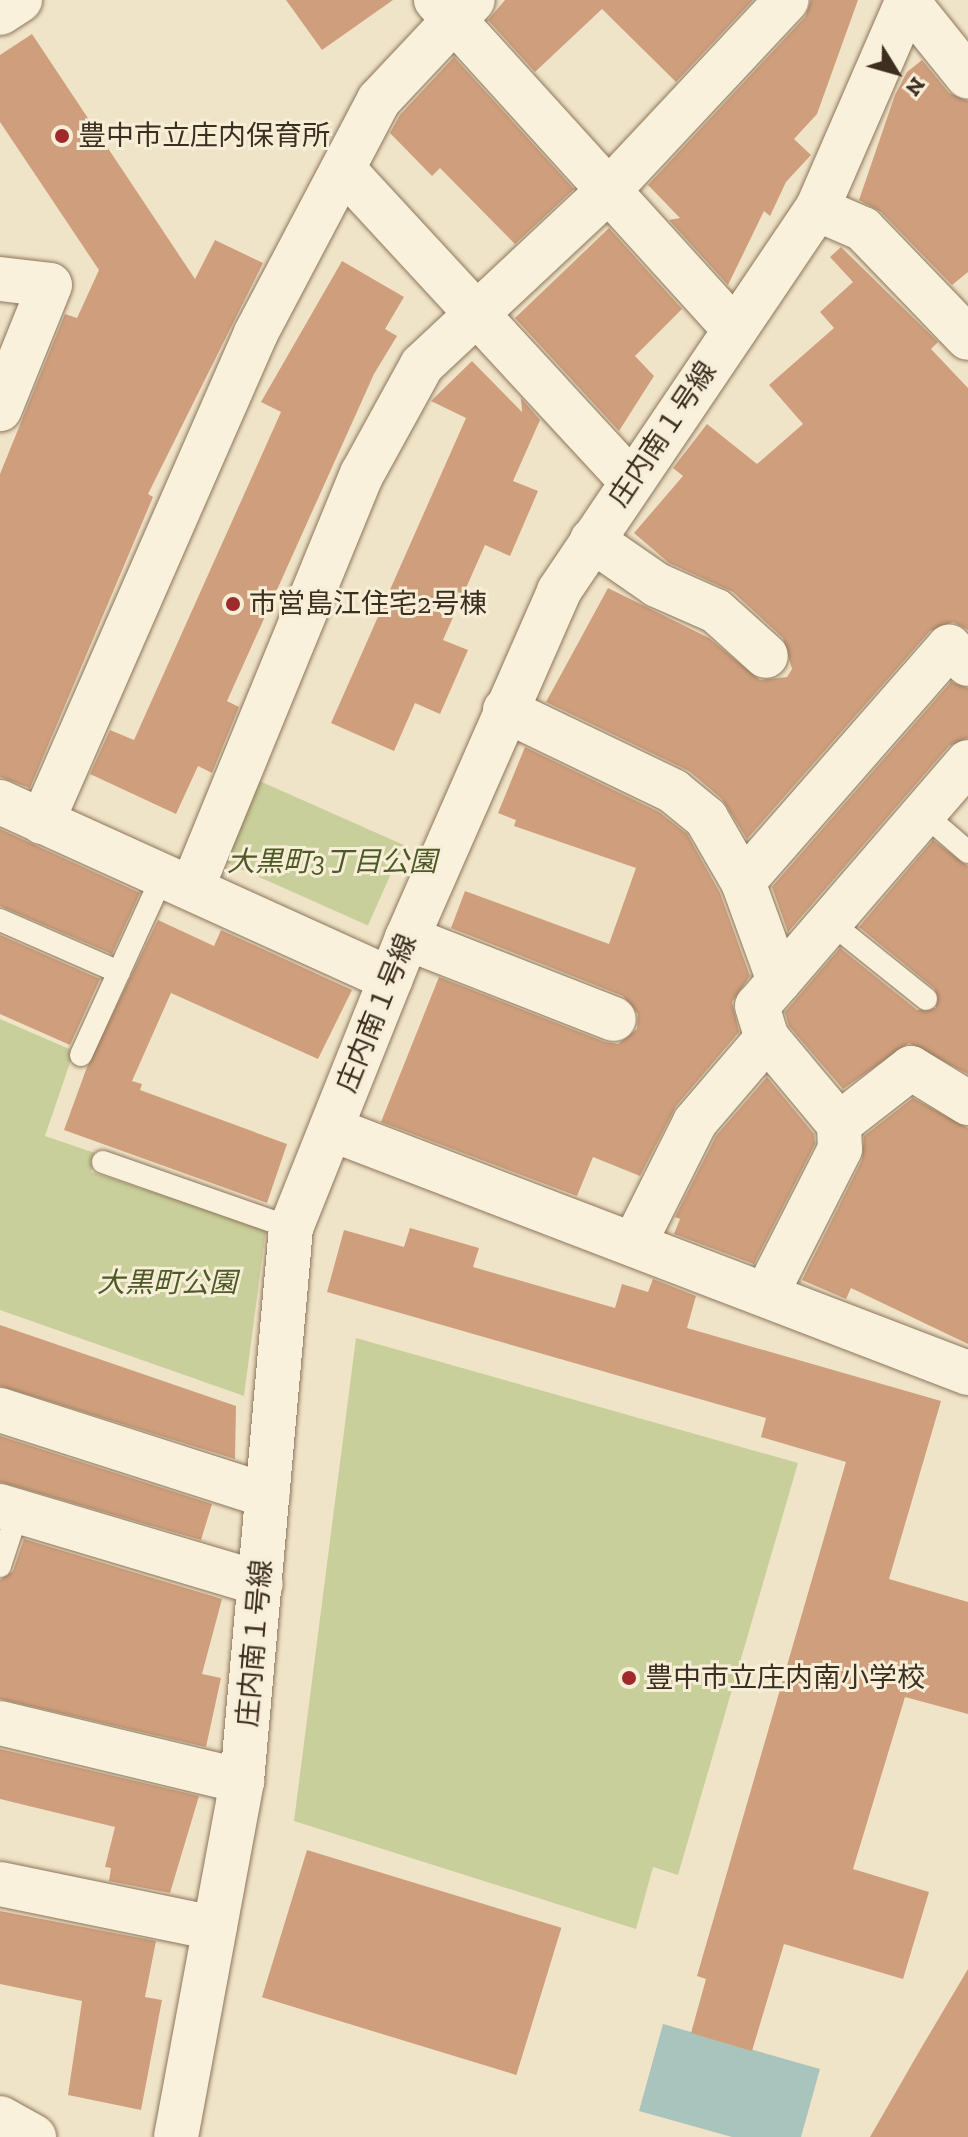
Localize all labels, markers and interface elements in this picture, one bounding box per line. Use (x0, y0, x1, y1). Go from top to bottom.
north arrow (856, 32, 936, 112)
text: N (900, 72, 931, 102)
place label: 豊中市立庄内保育所 (78, 119, 330, 153)
marker: 豊中市立庄内保育所 (53, 127, 71, 145)
street label: 庄内南１号線 (602, 355, 724, 513)
place label: 市営島江住宅2号棟 (249, 587, 487, 621)
marker: 市営島江住宅2号棟 (224, 595, 242, 613)
park label: 大黒町3丁目公園 (227, 845, 437, 879)
street label: 庄内南１号線 (330, 929, 424, 1097)
park label: 大黒町公園 (97, 1266, 237, 1300)
street label: 庄内南１号線 (231, 1558, 279, 1728)
place label: 豊中市立庄内南小学校 (645, 1661, 925, 1695)
marker: 豊中市立庄内南小学校 (620, 1669, 638, 1687)

